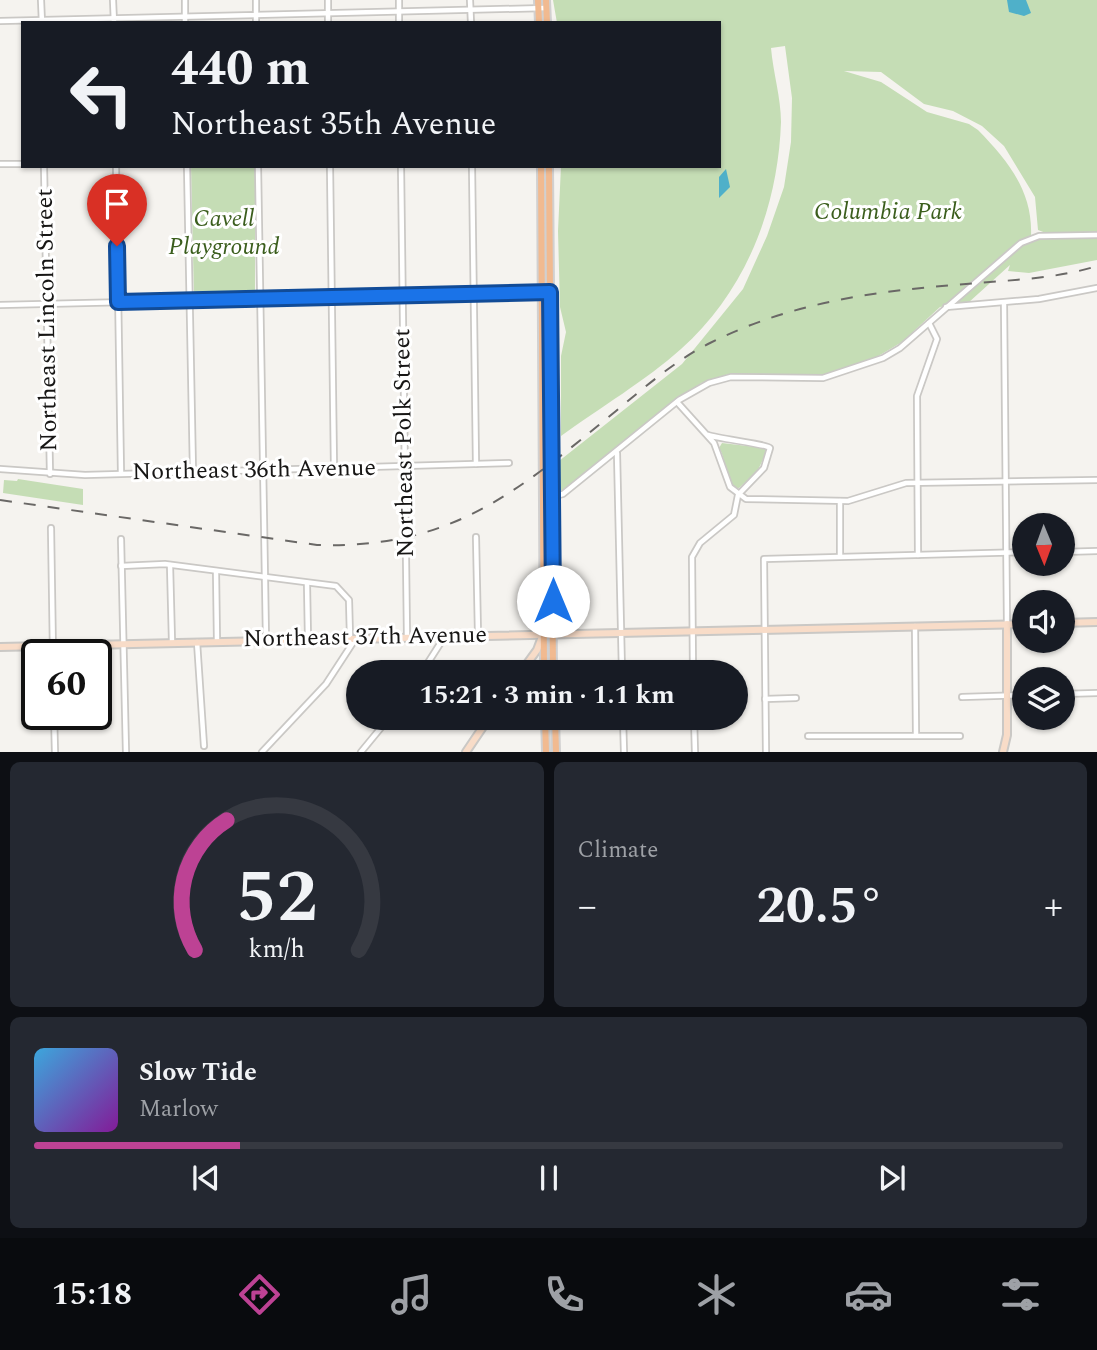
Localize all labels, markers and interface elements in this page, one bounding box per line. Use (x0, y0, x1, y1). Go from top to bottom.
text: 440 m (171, 32, 310, 107)
icon: left (56, 49, 147, 140)
text: Northeast 35th Avenue (171, 100, 496, 149)
pin (87, 174, 147, 246)
icon: arrive (98, 185, 136, 223)
street label: Northeast Lincoln Street (27, 188, 67, 452)
park label: Columbia Park (814, 194, 962, 230)
park label: Cavell Playground (168, 201, 280, 265)
street label: Northeast Polk Street (384, 328, 424, 558)
street label: Northeast 36th Avenue (132, 450, 376, 490)
north arrow (1012, 513, 1074, 576)
map controls (1012, 513, 1075, 730)
position arrow (516, 564, 590, 638)
button: sound (1012, 590, 1075, 653)
street label: Northeast 37th Avenue (243, 617, 487, 657)
speed limit sign: 60 (21, 639, 112, 730)
button: layers (1012, 667, 1075, 730)
text: 15:21 · 3 min · 1.1 km (419, 675, 675, 715)
text: Climate (578, 833, 658, 868)
text: 52 (236, 844, 318, 955)
text: 20.5° (757, 867, 884, 946)
text: − (578, 878, 597, 936)
text: + (1044, 878, 1063, 936)
text: km/h (249, 931, 305, 969)
text: Slow Tide (139, 1052, 257, 1092)
text: Marlow (139, 1092, 218, 1127)
icon: previous (187, 1159, 225, 1197)
icon: pause (530, 1159, 568, 1197)
icon: next (873, 1159, 911, 1197)
text: 15:18 (52, 1270, 132, 1319)
icon: directions (235, 1270, 284, 1319)
icon: music (387, 1270, 436, 1319)
icon: phone (540, 1270, 589, 1319)
icon: climate (692, 1270, 741, 1319)
icon: car (844, 1270, 893, 1319)
icon: filters (996, 1270, 1045, 1319)

